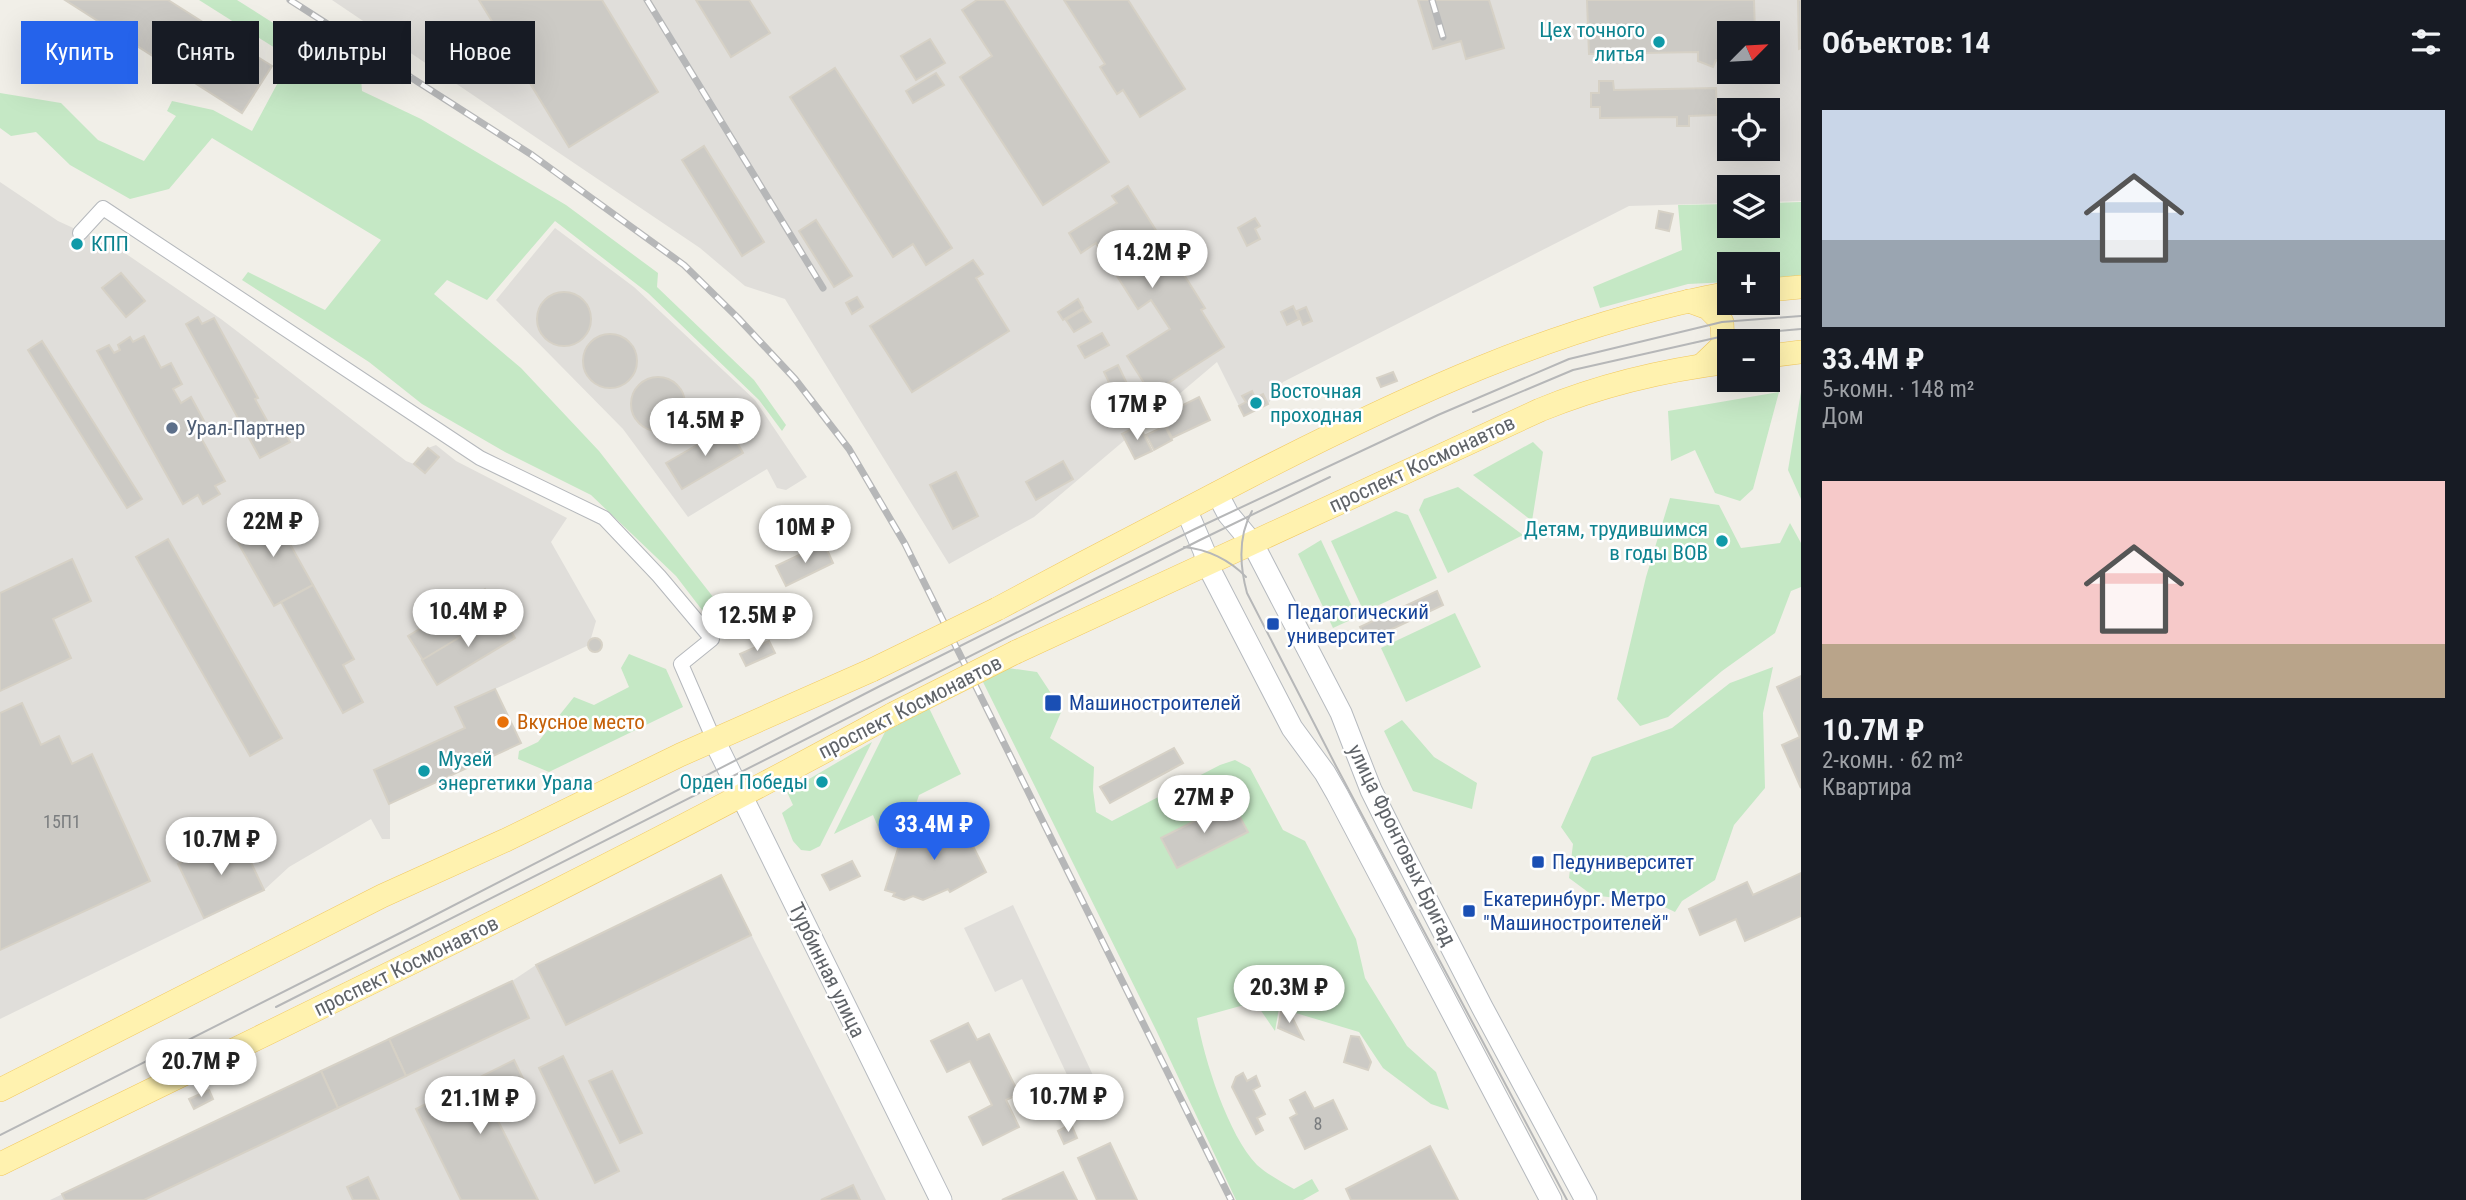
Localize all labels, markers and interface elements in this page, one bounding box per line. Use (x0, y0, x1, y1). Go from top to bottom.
place label: Цех точного литья (1539, 18, 1645, 66)
chip: Купить (21, 21, 138, 84)
chip: Снять (152, 21, 259, 84)
chip: Фильтры (273, 21, 411, 84)
chip: Новое (425, 21, 535, 84)
north arrow (1717, 21, 1780, 84)
map controls (1717, 21, 1780, 392)
icon: filters (2407, 23, 2445, 61)
text: Объектов: 14 (1822, 25, 1990, 60)
marker: Цех точного литья (1651, 34, 1667, 50)
button: locate (1717, 98, 1780, 161)
icon: home (2071, 155, 2197, 281)
button: layers (1717, 175, 1780, 238)
pin: 14.2M ₽ (1087, 230, 1217, 290)
place label: КПП (91, 232, 129, 256)
marker: КПП (69, 236, 85, 252)
text: 14.2M ₽ (1113, 239, 1191, 266)
button: + (1717, 252, 1780, 315)
button: − (1717, 329, 1780, 392)
text: 33.4M ₽ (1822, 341, 1925, 376)
text: 5-комн. · 148 m² (1822, 376, 1974, 403)
place label: Восточная проходная (1270, 379, 1362, 427)
pin: 17M ₽ (1088, 382, 1186, 442)
text: 17M ₽ (1107, 391, 1167, 418)
marker: Восточная проходная (1248, 395, 1264, 411)
pin: 14.5M ₽ (640, 398, 770, 458)
text: Дом (1822, 403, 1864, 430)
text: 14.5M ₽ (666, 407, 744, 434)
street label: проспект Космонавтов (1325, 410, 1519, 518)
place label: Урал-Партнер (186, 416, 305, 440)
marker: Урал-Партнер (164, 420, 180, 436)
pin: 22M ₽ (224, 500, 322, 559)
pin: 10M ₽ (756, 505, 854, 565)
text: 22M ₽ (243, 508, 303, 535)
text: 10M ₽ (775, 514, 835, 541)
place label: Детям, трудившимся в годы ВОВ (1524, 517, 1708, 565)
icon: home (2071, 526, 2197, 652)
marker: Детям, трудившимся в годы ВОВ (1714, 533, 1730, 549)
pin: 10.4M ₽ (403, 590, 533, 649)
pin: 12.5M ₽ (692, 594, 822, 653)
text: 10.4M ₽ (429, 598, 507, 625)
place label: Педагогический университет (1287, 600, 1429, 648)
text: 12.5M ₽ (718, 602, 796, 629)
marker: Педагогический университет (1265, 616, 1281, 632)
street label: проспект Космонавтов (814, 650, 1006, 764)
place label: Машиностроителей (1069, 691, 1241, 715)
marker: Машиностроителей (1043, 693, 1063, 713)
place label: Вкусное место (517, 710, 645, 734)
text: 10.7M ₽ (1822, 712, 1925, 747)
marker: Вкусное место (495, 714, 511, 730)
street label: улица Фронтовых Бригад (1343, 740, 1461, 950)
place label: Музей энергетики Урала (438, 747, 593, 795)
text: 2-комн. · 62 m² (1822, 747, 1963, 774)
marker: Музей энергетики Урала (416, 763, 432, 779)
place label: Орден Победы (679, 770, 808, 794)
marker: Орден Победы (814, 774, 830, 790)
text: Квартира (1822, 774, 1912, 801)
pin: 27M ₽ (1155, 776, 1253, 835)
text: 27M ₽ (1174, 784, 1234, 811)
pin: 33.4M ₽ (869, 802, 999, 862)
house number: 15П1 (43, 811, 81, 832)
text: 33.4M ₽ (895, 811, 973, 838)
pin: 10.7M ₽ (156, 818, 286, 877)
text: 10.7M ₽ (182, 826, 260, 853)
place label: Педуниверситет (1552, 850, 1694, 874)
marker: Педуниверситет (1530, 854, 1546, 870)
place label: Екатеринбург. Метро "Машиностроителей" (1483, 887, 1669, 935)
street label: Турбинная улица (784, 899, 870, 1041)
marker: Екатеринбург. Метро "Машиностроителей" (1461, 903, 1477, 919)
street label: проспект Космонавтов (310, 911, 502, 1021)
pin: 20.3M ₽ (1224, 965, 1354, 1025)
text: 20.3M ₽ (1250, 974, 1328, 1001)
pin: 20.7M ₽ (136, 1040, 266, 1099)
text: 20.7M ₽ (162, 1048, 240, 1075)
pin: 10.7M ₽ (1003, 1074, 1133, 1134)
pin: 21.1M ₽ (415, 1076, 545, 1136)
text: 10.7M ₽ (1029, 1083, 1107, 1110)
text: 21.1M ₽ (441, 1085, 519, 1112)
house number: 8 (1314, 1113, 1322, 1134)

